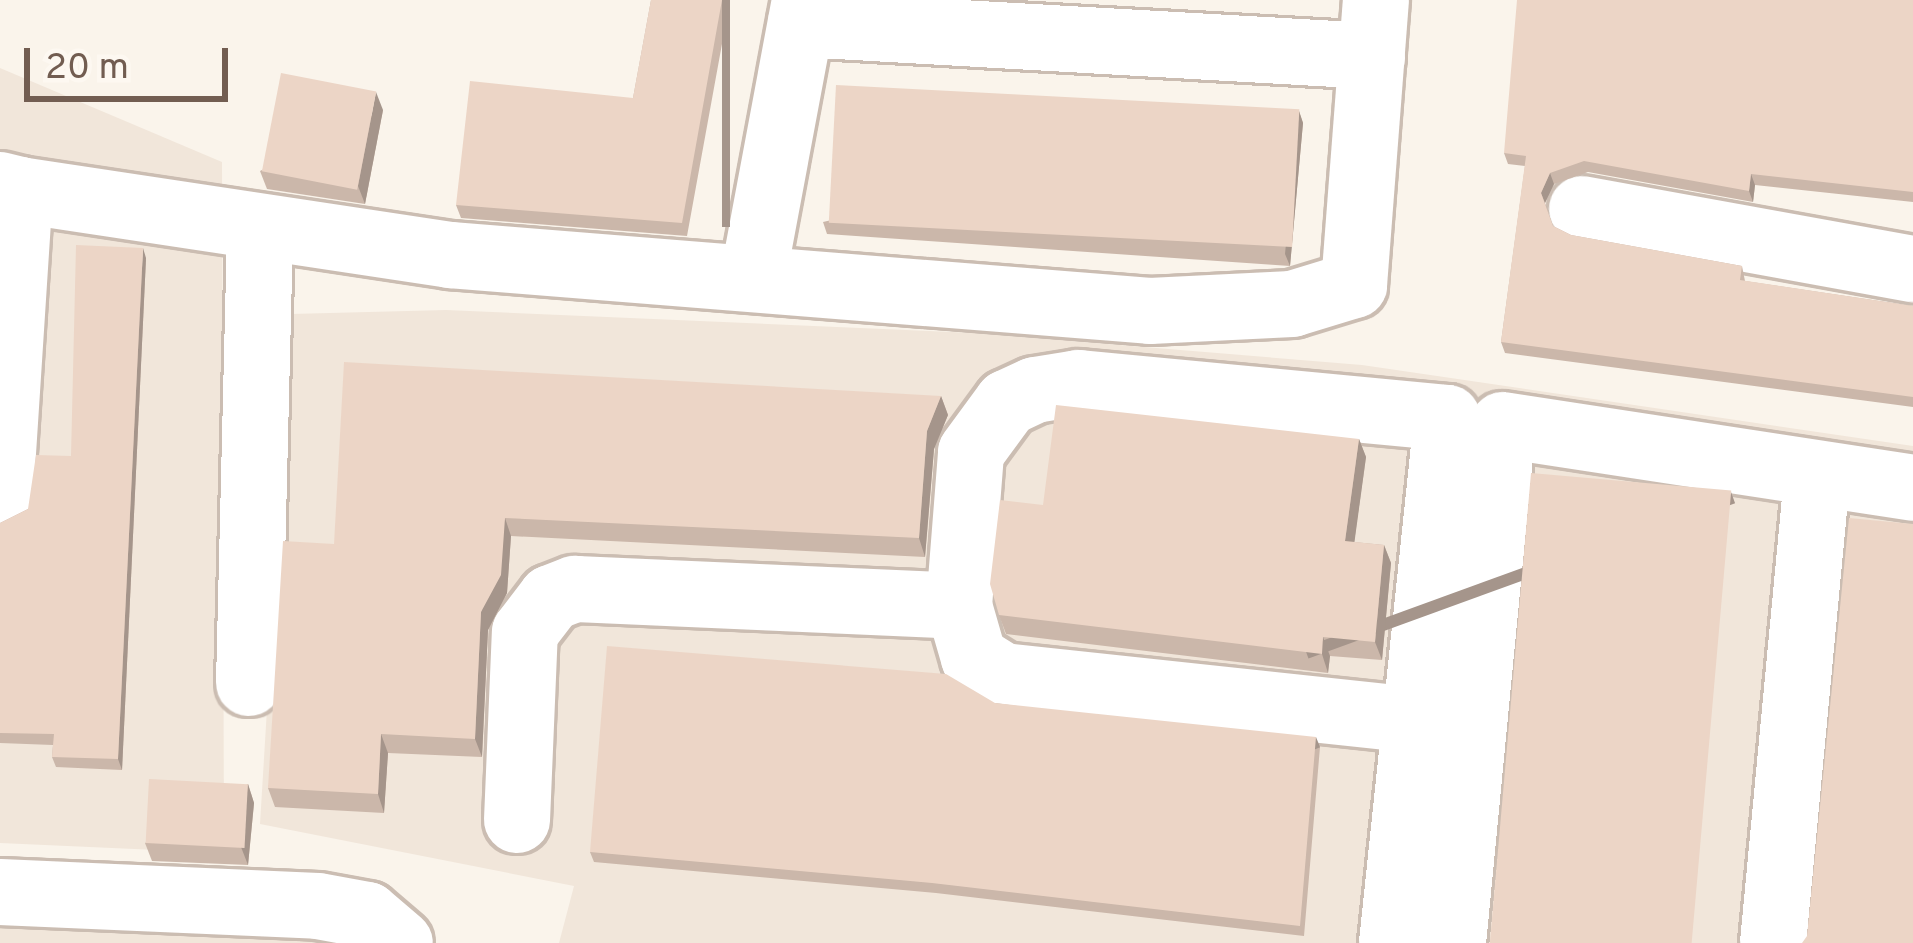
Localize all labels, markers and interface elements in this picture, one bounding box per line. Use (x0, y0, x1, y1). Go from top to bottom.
scale bar (30, 24, 234, 98)
text: 20 m (45, 46, 129, 92)

